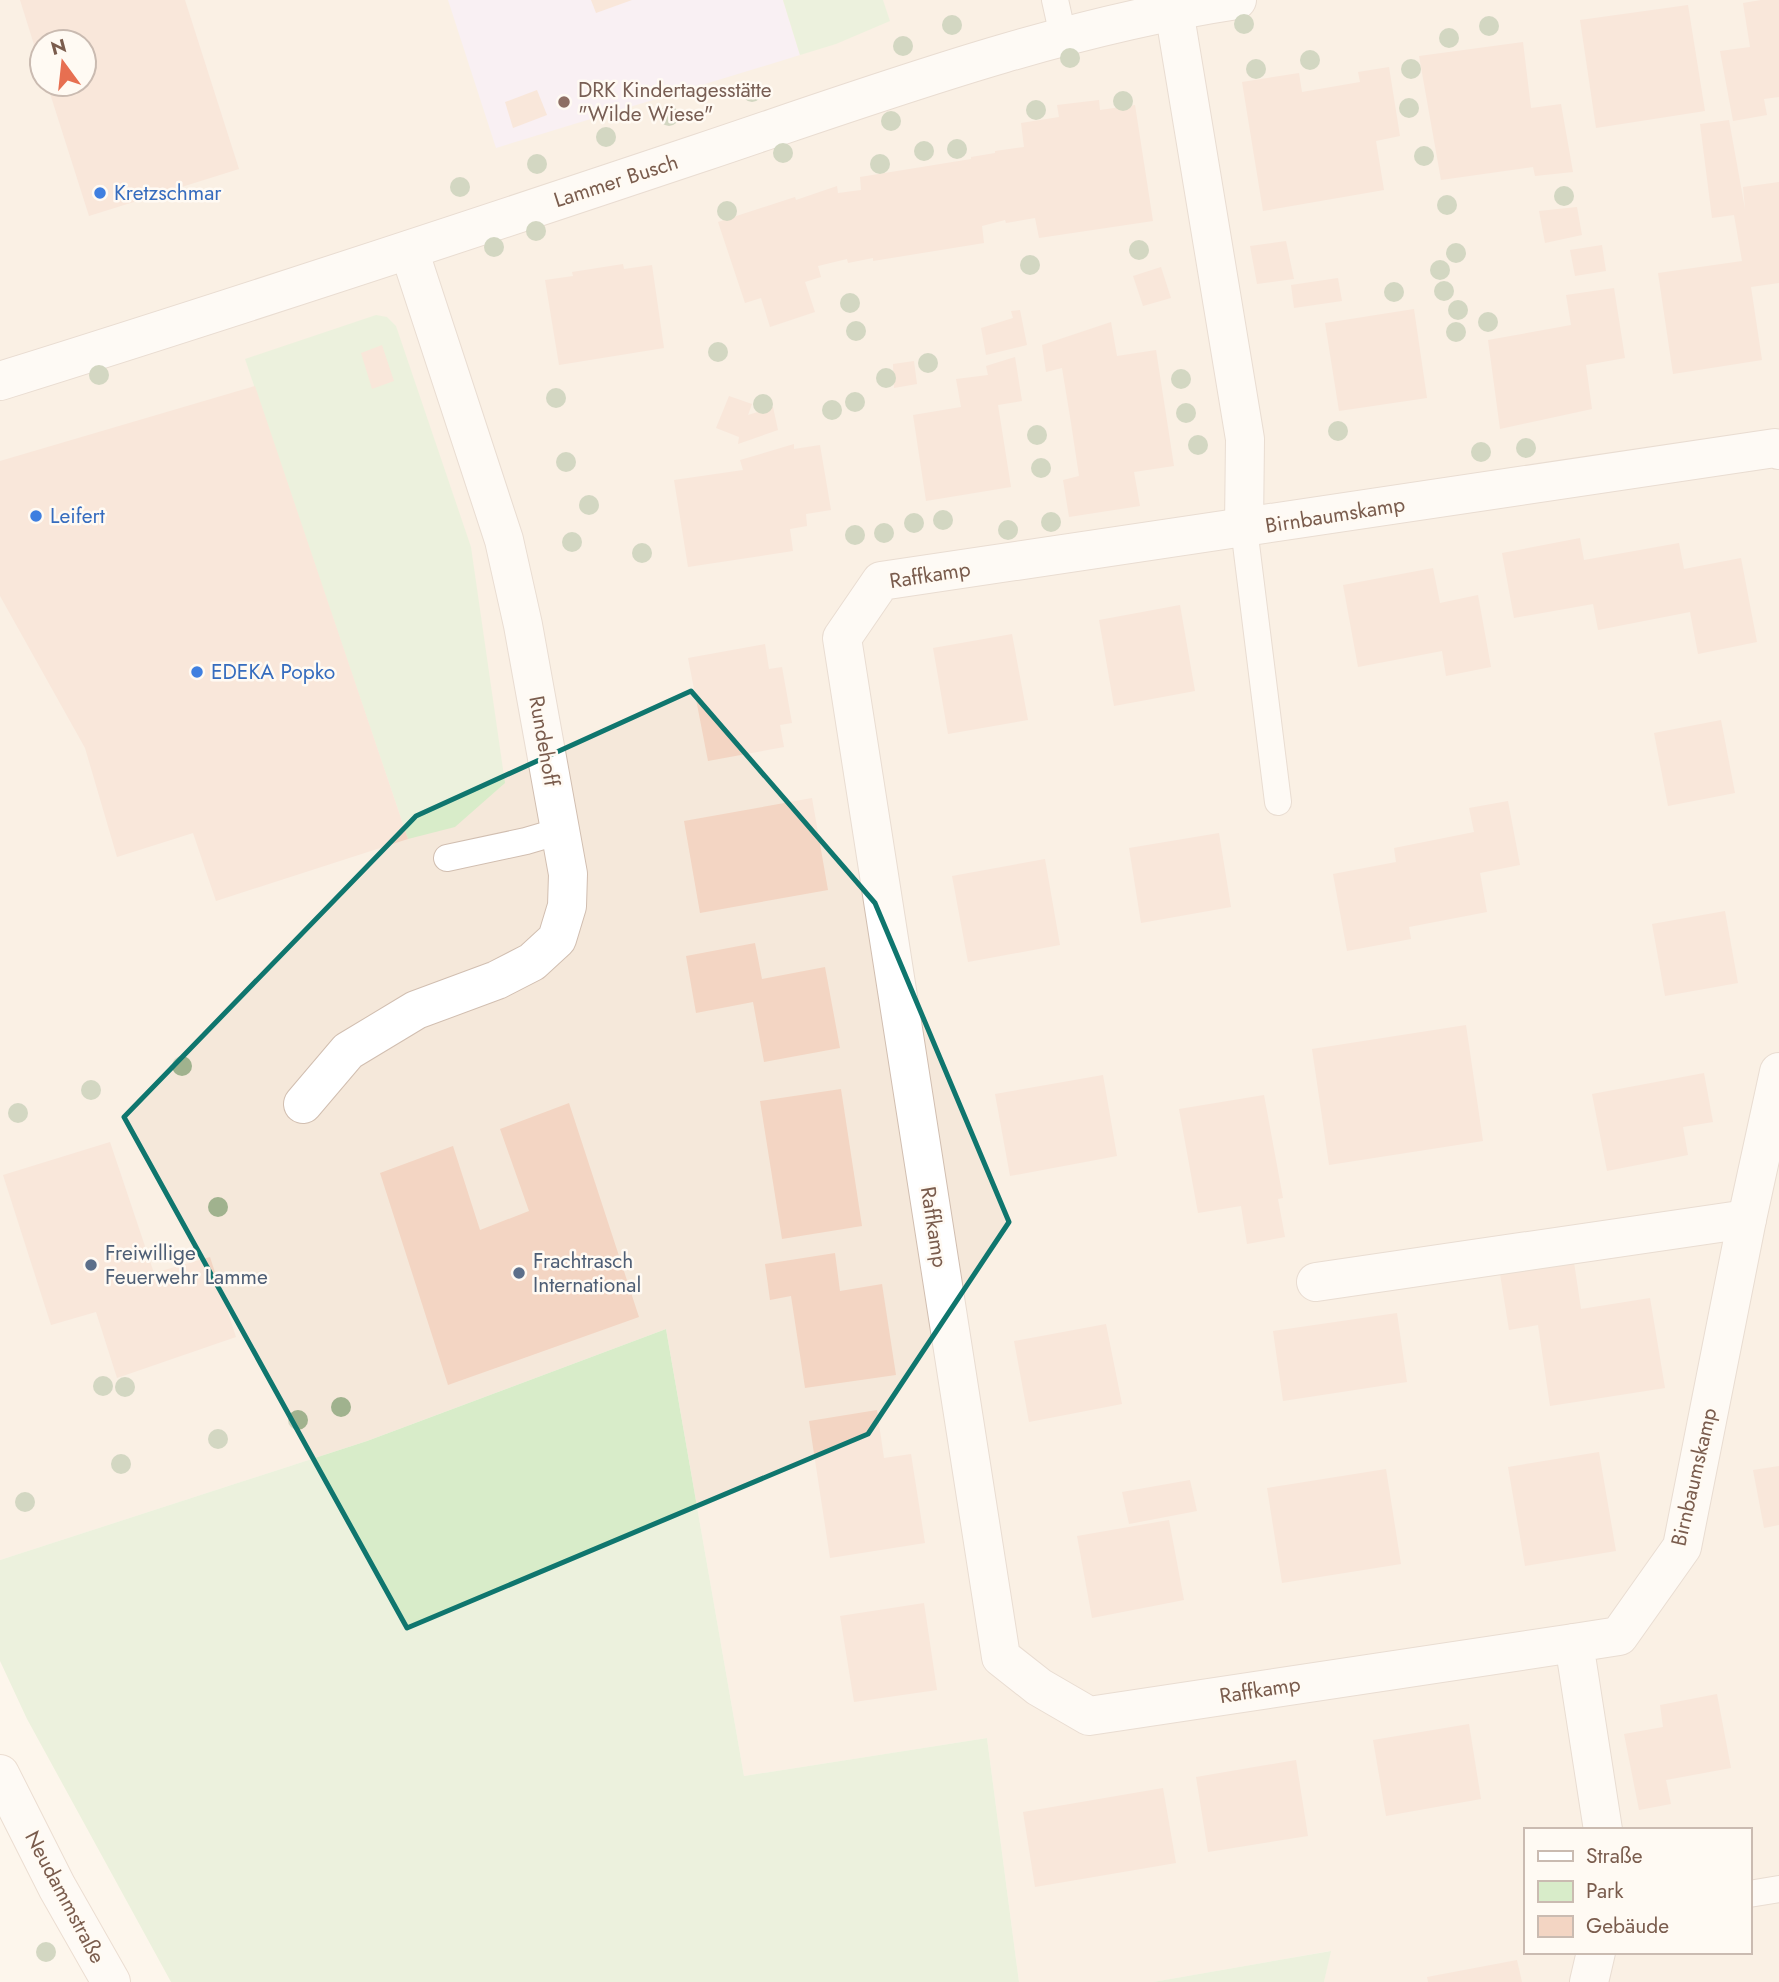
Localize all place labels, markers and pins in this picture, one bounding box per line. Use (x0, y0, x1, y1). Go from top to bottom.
place label: DRK Kindertagesstätte "Wilde Wiese" (578, 75, 772, 129)
marker: DRK Kindertagesstätte "Wilde Wiese" (556, 94, 572, 110)
place label: Kretzschmar (114, 178, 222, 208)
marker: Kretzschmar (92, 185, 108, 201)
place label: Leifert (50, 501, 105, 531)
marker: Leifert (28, 508, 44, 524)
place label: EDEKA Popko (211, 657, 335, 687)
marker: EDEKA Popko (189, 664, 205, 680)
place label: Freiwillige Feuerwehr Lamme (105, 1238, 268, 1292)
place label: Frachtrasch International (533, 1246, 641, 1300)
marker: Freiwillige Feuerwehr Lamme (83, 1257, 99, 1273)
marker: Frachtrasch International (511, 1265, 527, 1281)

